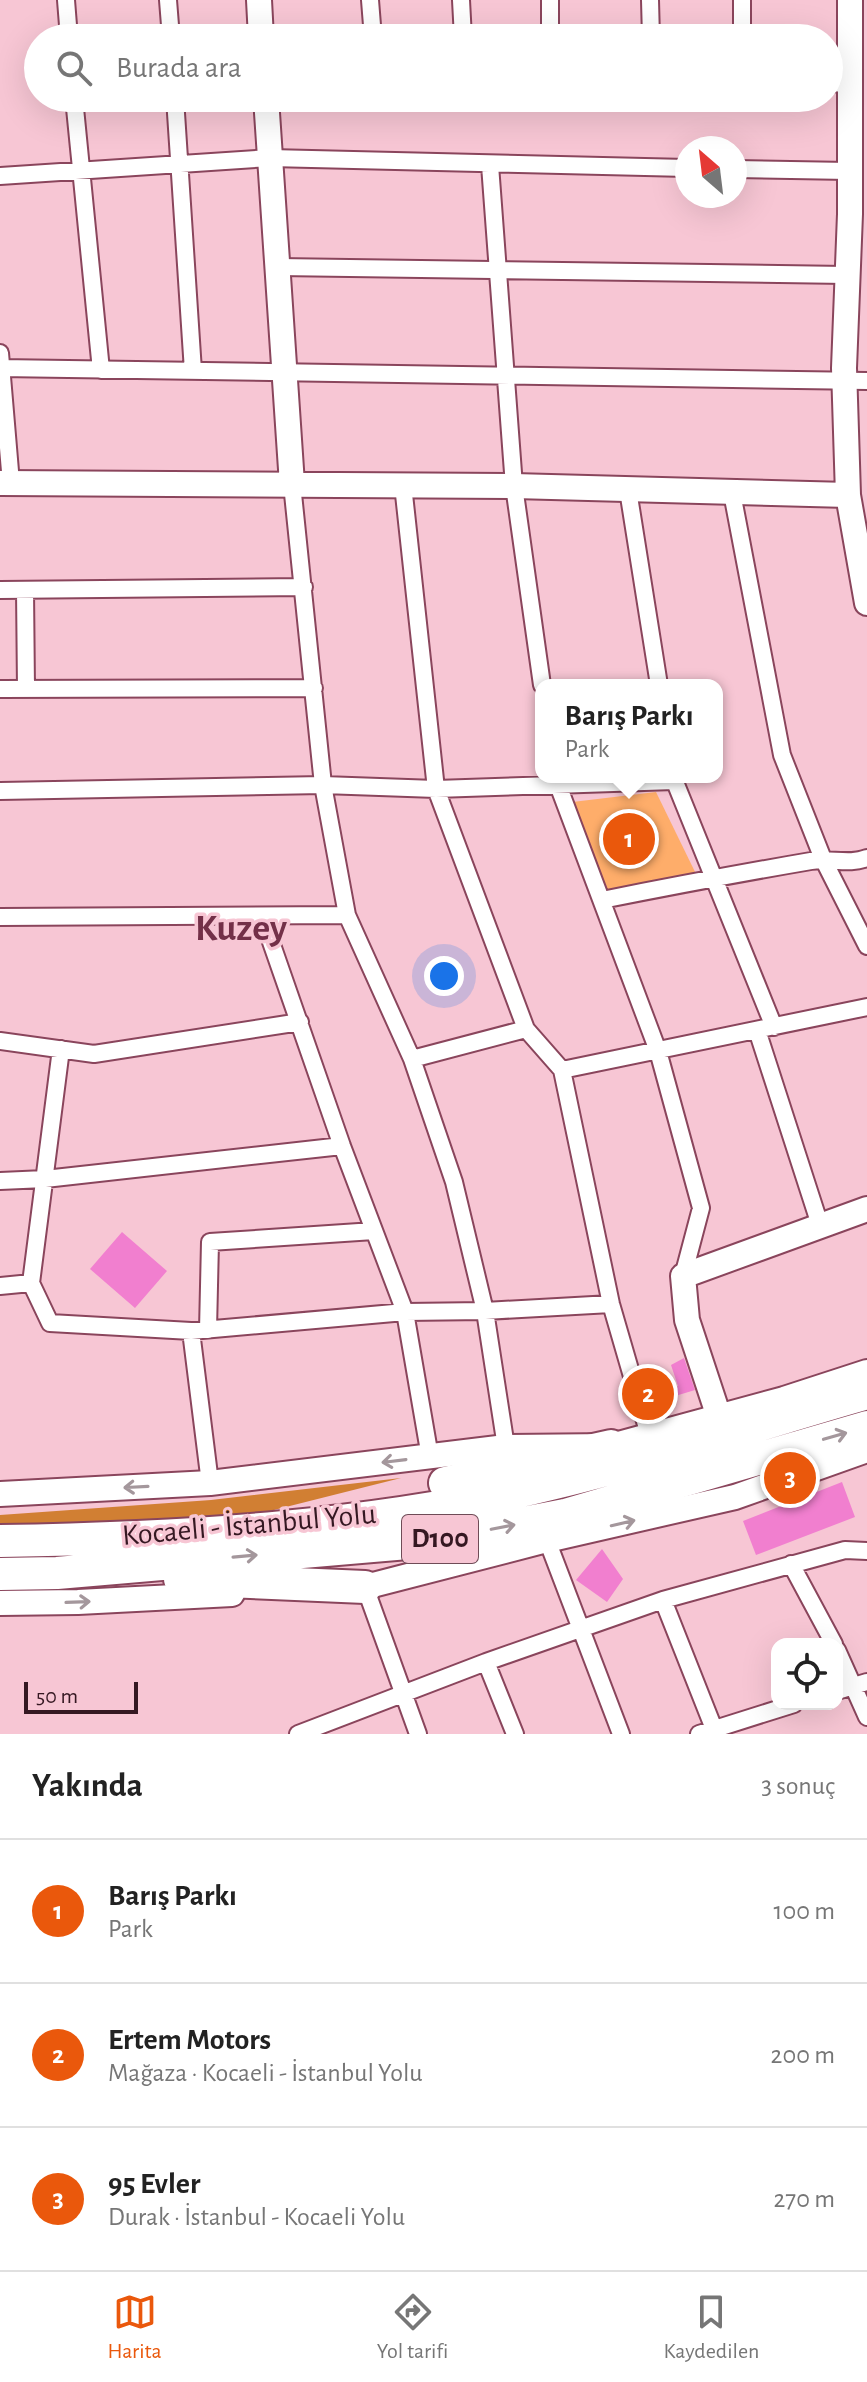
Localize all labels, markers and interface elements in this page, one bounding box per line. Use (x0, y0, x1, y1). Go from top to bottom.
search box (24, 24, 843, 112)
icon: search (52, 46, 96, 90)
text: Burada ara (116, 53, 242, 83)
north arrow (675, 136, 747, 208)
popup (535, 679, 723, 783)
text: Barış Parkı (565, 701, 693, 731)
text: Park (565, 736, 609, 762)
pin: 1 (603, 809, 655, 869)
district label: Kuzey (195, 910, 287, 948)
your location (424, 956, 464, 996)
pin: 2 (622, 1364, 674, 1424)
one-way arrow (822, 1428, 847, 1443)
pin: 3 (764, 1448, 816, 1508)
one-way arrow (381, 1454, 408, 1469)
one-way arrow (123, 1480, 150, 1495)
street label: Kocaeli - İstanbul Yolu (121, 1497, 377, 1551)
road number: D100 (402, 1515, 478, 1563)
one-way arrow (610, 1515, 635, 1530)
one-way arrow (490, 1519, 516, 1534)
one-way arrow (231, 1549, 258, 1564)
one-way arrow (64, 1594, 91, 1609)
map controls (771, 1638, 843, 1710)
button: locate (771, 1638, 843, 1710)
scale bar (24, 1678, 138, 1714)
text: 50 m (36, 1685, 78, 1707)
text: Yakında (32, 1769, 143, 1803)
text: 3 sonuç (761, 1773, 835, 1799)
text: Barış Parkı (108, 1881, 237, 1911)
text: 1 (53, 1898, 63, 1924)
text: 100 m (774, 1898, 835, 1924)
text: Park (108, 1916, 153, 1942)
text: Ertem Motors (108, 2025, 271, 2055)
text: 2 (52, 2042, 64, 2068)
text: 200 m (771, 2042, 835, 2068)
text: Mağaza · Kocaeli - İstanbul Yolu (108, 2060, 423, 2086)
text: 95 Evler (108, 2169, 200, 2199)
text: 3 (52, 2186, 64, 2212)
text: 270 m (774, 2186, 835, 2212)
text: Durak · İstanbul - Kocaeli Yolu (108, 2204, 405, 2230)
tab: Harita (108, 2290, 162, 2364)
tab: Yol tarifi (377, 2290, 448, 2364)
tab: Kaydedilen (663, 2290, 759, 2364)

